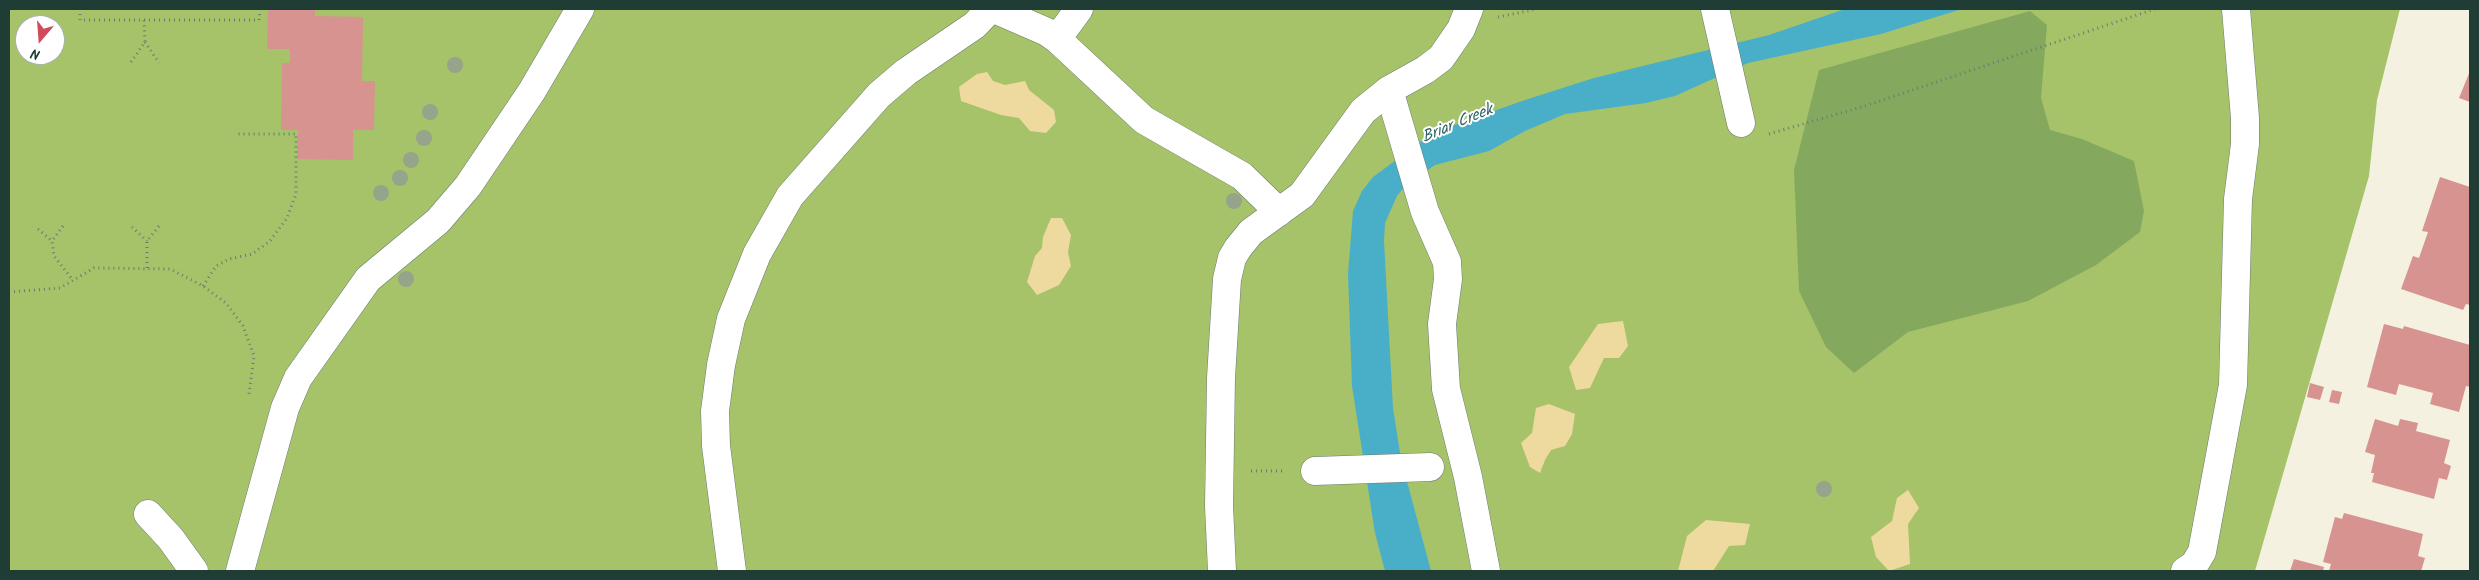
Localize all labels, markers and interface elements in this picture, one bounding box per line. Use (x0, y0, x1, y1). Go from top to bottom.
north arrow (15, 15, 65, 65)
text: N (28, 41, 43, 65)
water label: Briar Creek (1420, 101, 1496, 149)

